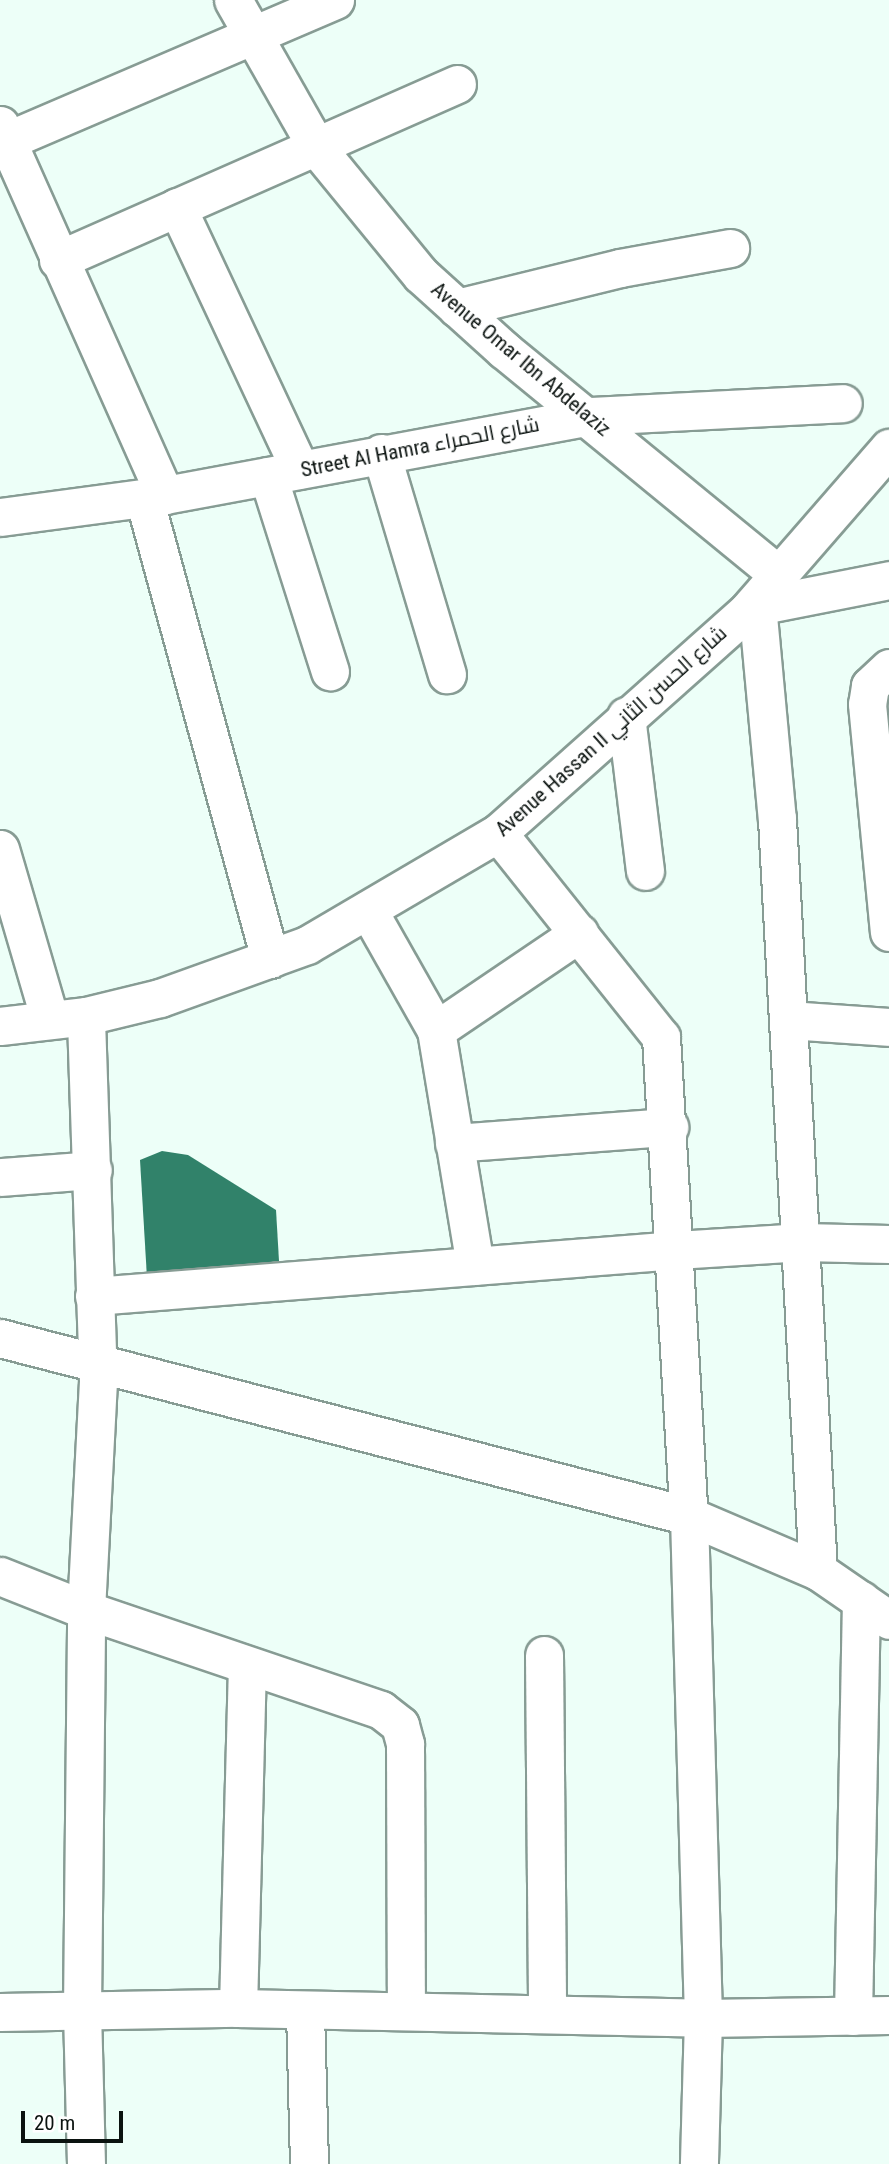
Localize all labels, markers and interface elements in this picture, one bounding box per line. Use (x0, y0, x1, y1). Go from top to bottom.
street label: Avenue Omar Ibn Abdelaziz (426, 277, 616, 441)
street label: Street Al Hamra شارع الحمراء (298, 411, 542, 483)
street label: Avenue Hassan II شارع الحسن الثاني (490, 620, 732, 842)
scale bar (24, 2098, 126, 2142)
text: 20 m (34, 2111, 75, 2135)

